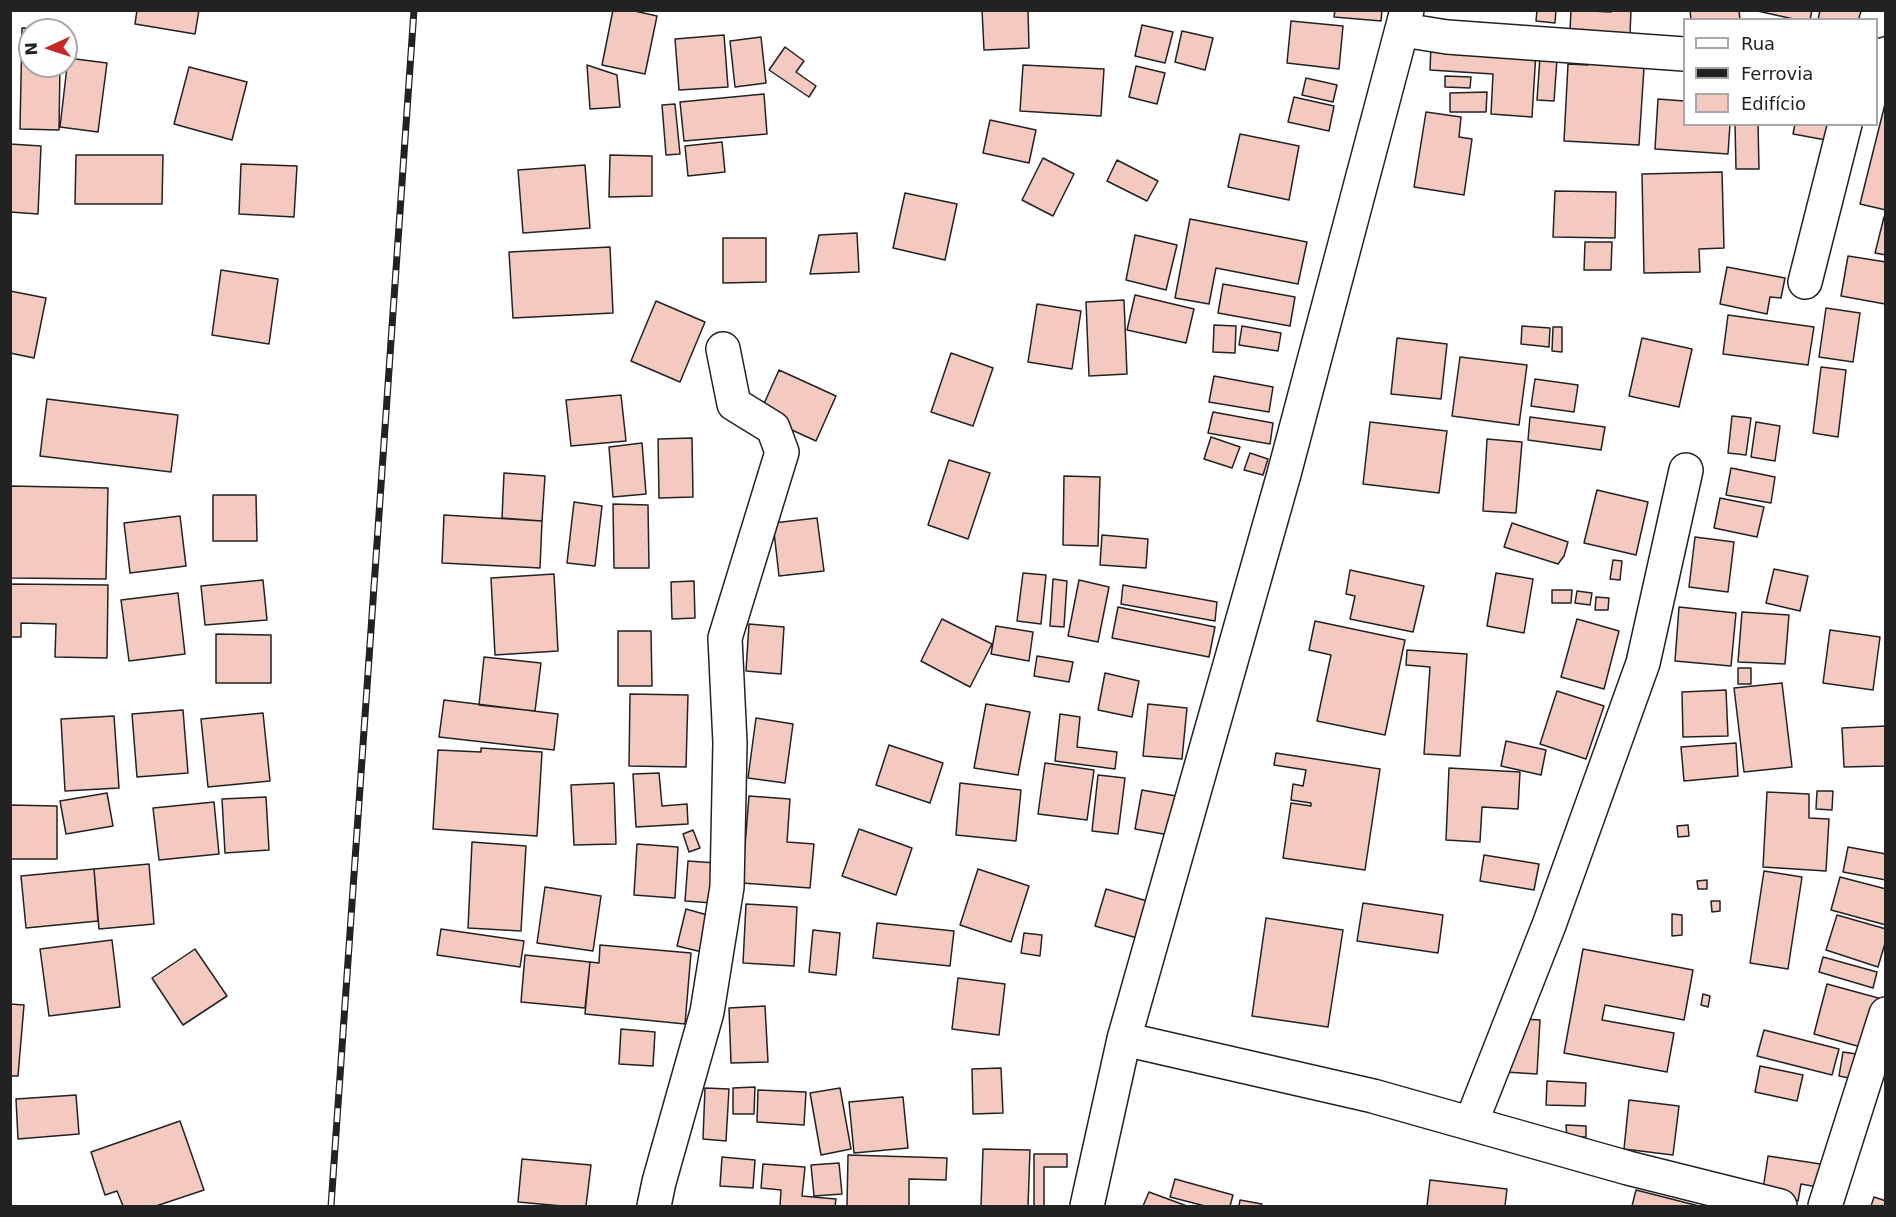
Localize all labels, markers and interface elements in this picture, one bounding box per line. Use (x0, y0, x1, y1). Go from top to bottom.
north arrow (18, 18, 78, 78)
legend (1683, 18, 1878, 126)
text: Rua (1741, 33, 1775, 54)
text: N (22, 42, 41, 56)
text: Ferrovia (1741, 63, 1813, 84)
text: Edifício (1741, 93, 1806, 114)

